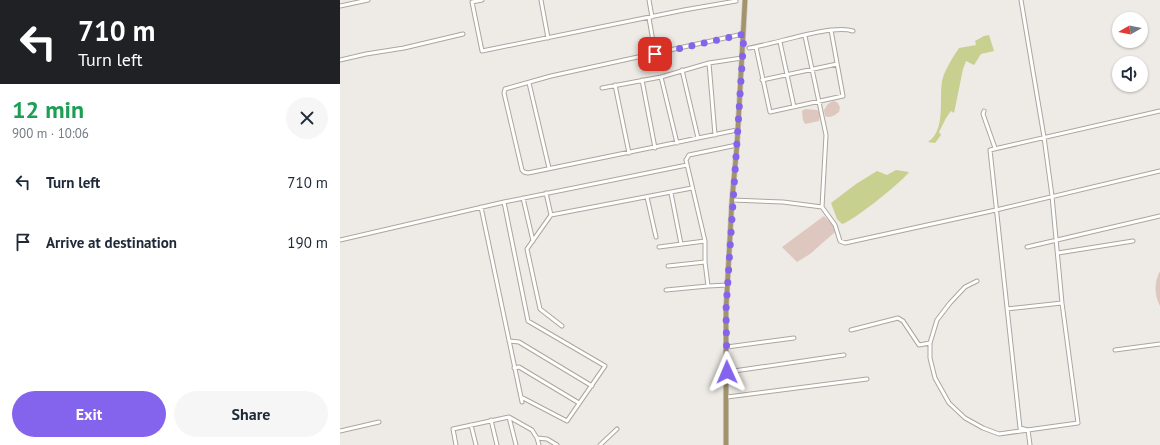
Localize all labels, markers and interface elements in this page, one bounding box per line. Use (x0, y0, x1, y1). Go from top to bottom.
text: 710 m (78, 12, 155, 49)
north arrow (1112, 12, 1148, 48)
map controls (1112, 12, 1148, 92)
icon: left (12, 16, 64, 68)
pin (638, 37, 672, 71)
icon: arrive (644, 43, 666, 65)
text: Turn left (78, 48, 143, 71)
button: sound (1112, 56, 1148, 92)
text: 12 min (12, 94, 84, 125)
button: close (286, 97, 328, 139)
text: 900 m · 10:06 (12, 125, 89, 142)
icon: left (12, 171, 34, 193)
text: Turn left (46, 173, 100, 192)
text: 710 m (287, 173, 328, 192)
icon: arrive (12, 231, 34, 253)
text: Arrive at destination (46, 233, 177, 252)
text: 190 m (287, 233, 328, 252)
position arrow (706, 351, 748, 393)
button: Exit (12, 391, 166, 437)
button: Share (174, 391, 328, 437)

